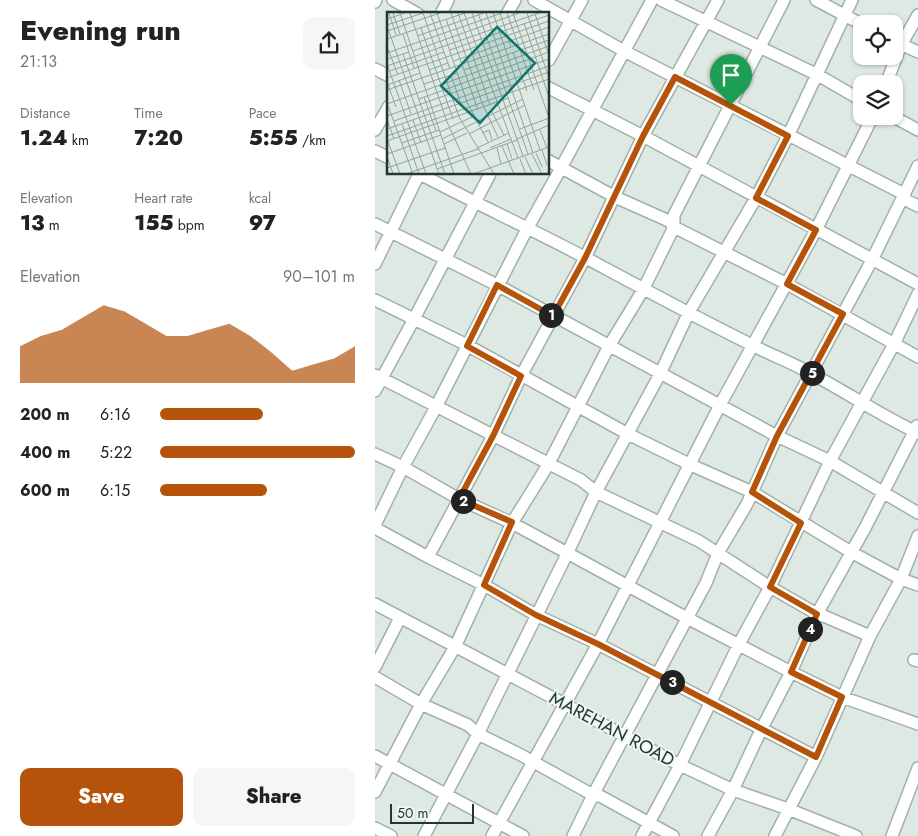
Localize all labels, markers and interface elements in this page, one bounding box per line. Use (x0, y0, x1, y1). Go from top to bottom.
text: Evening run (20, 10, 181, 51)
inset map (387, 12, 550, 175)
map controls (853, 15, 903, 125)
button: locate (853, 15, 903, 65)
button: share (303, 17, 355, 69)
text: 21:13 (20, 50, 57, 73)
pin (710, 54, 752, 105)
icon: arrive (717, 61, 745, 89)
button: layers (853, 75, 903, 125)
text: Distance (20, 103, 70, 123)
text: Time (134, 103, 163, 123)
text: Pace (249, 103, 277, 123)
text: 1.24 (20, 123, 68, 153)
text: 7:20 (134, 123, 183, 153)
text: 5:55 (249, 123, 298, 153)
text: km (68, 130, 89, 150)
text: /km (298, 130, 326, 150)
text: Elevation (20, 188, 73, 208)
text: Heart rate (134, 188, 193, 208)
text: kcal (249, 188, 271, 208)
text: 13 (20, 208, 45, 238)
text: 155 (134, 208, 174, 238)
text: 97 (249, 208, 276, 238)
text: m (45, 215, 60, 235)
text: bpm (174, 215, 205, 235)
text: Elevation (20, 265, 80, 288)
text: 90–101 m (283, 265, 355, 288)
pin: 1 (539, 302, 563, 328)
text: 1 (548, 305, 555, 325)
pin: 5 (799, 360, 825, 386)
text: 5 (808, 363, 817, 383)
text: 200 m (20, 403, 70, 426)
text: 6:16 (100, 403, 130, 426)
text: 400 m (20, 441, 70, 464)
text: 5:22 (100, 441, 132, 464)
text: 600 m (20, 479, 70, 502)
text: 6:15 (100, 479, 130, 502)
pin: 2 (451, 488, 475, 514)
text: 2 (459, 491, 468, 511)
pin: 4 (797, 616, 823, 642)
text: 4 (806, 619, 815, 639)
pin: 3 (659, 670, 685, 694)
text: 3 (668, 672, 677, 692)
street label: MAREHAN ROAD (545, 685, 679, 773)
button: Save (20, 768, 183, 826)
button: Share (193, 768, 355, 826)
scale bar (390, 801, 474, 824)
text: 50 m (397, 803, 428, 823)

